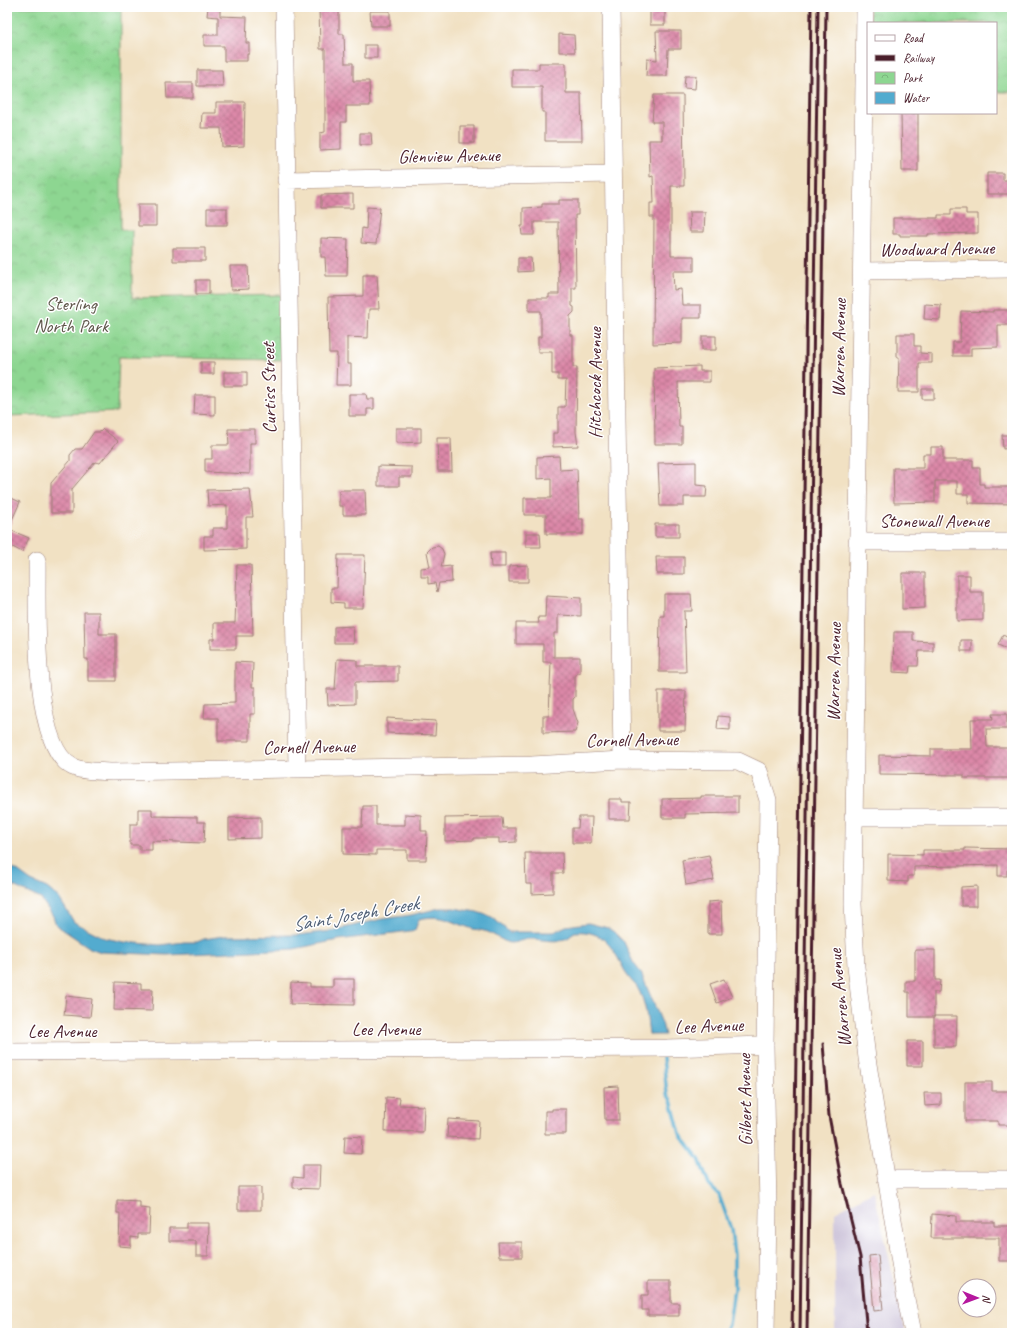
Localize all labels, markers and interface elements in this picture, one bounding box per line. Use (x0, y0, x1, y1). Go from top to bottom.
legend (867, 22, 997, 114)
text: Road (903, 30, 925, 46)
text: Railway (903, 50, 935, 66)
text: Park (903, 70, 924, 86)
text: Water (903, 90, 931, 106)
street label: Glenview Avenue (398, 143, 502, 169)
street label: Woodward Avenue (879, 236, 996, 262)
park label: Sterling North Park (34, 292, 109, 338)
street label: Warren Avenue (826, 297, 852, 398)
street label: Hitchcock Avenue (583, 326, 607, 439)
street label: Curtiss Street (256, 341, 282, 434)
street label: Stonewall Avenue (879, 509, 991, 533)
street label: Warren Avenue (821, 621, 847, 722)
street label: Cornell Avenue (586, 727, 680, 753)
street label: Cornell Avenue (263, 734, 357, 760)
water label: Saint Joseph Creek (290, 890, 424, 937)
street label: Warren Avenue (823, 946, 857, 1048)
street label: Lee Avenue (674, 1013, 746, 1039)
street label: Lee Avenue (352, 1017, 422, 1041)
street label: Lee Avenue (28, 1019, 98, 1043)
street label: Gilbert Avenue (732, 1052, 758, 1146)
north arrow (957, 1278, 997, 1318)
text: N (980, 1295, 994, 1304)

